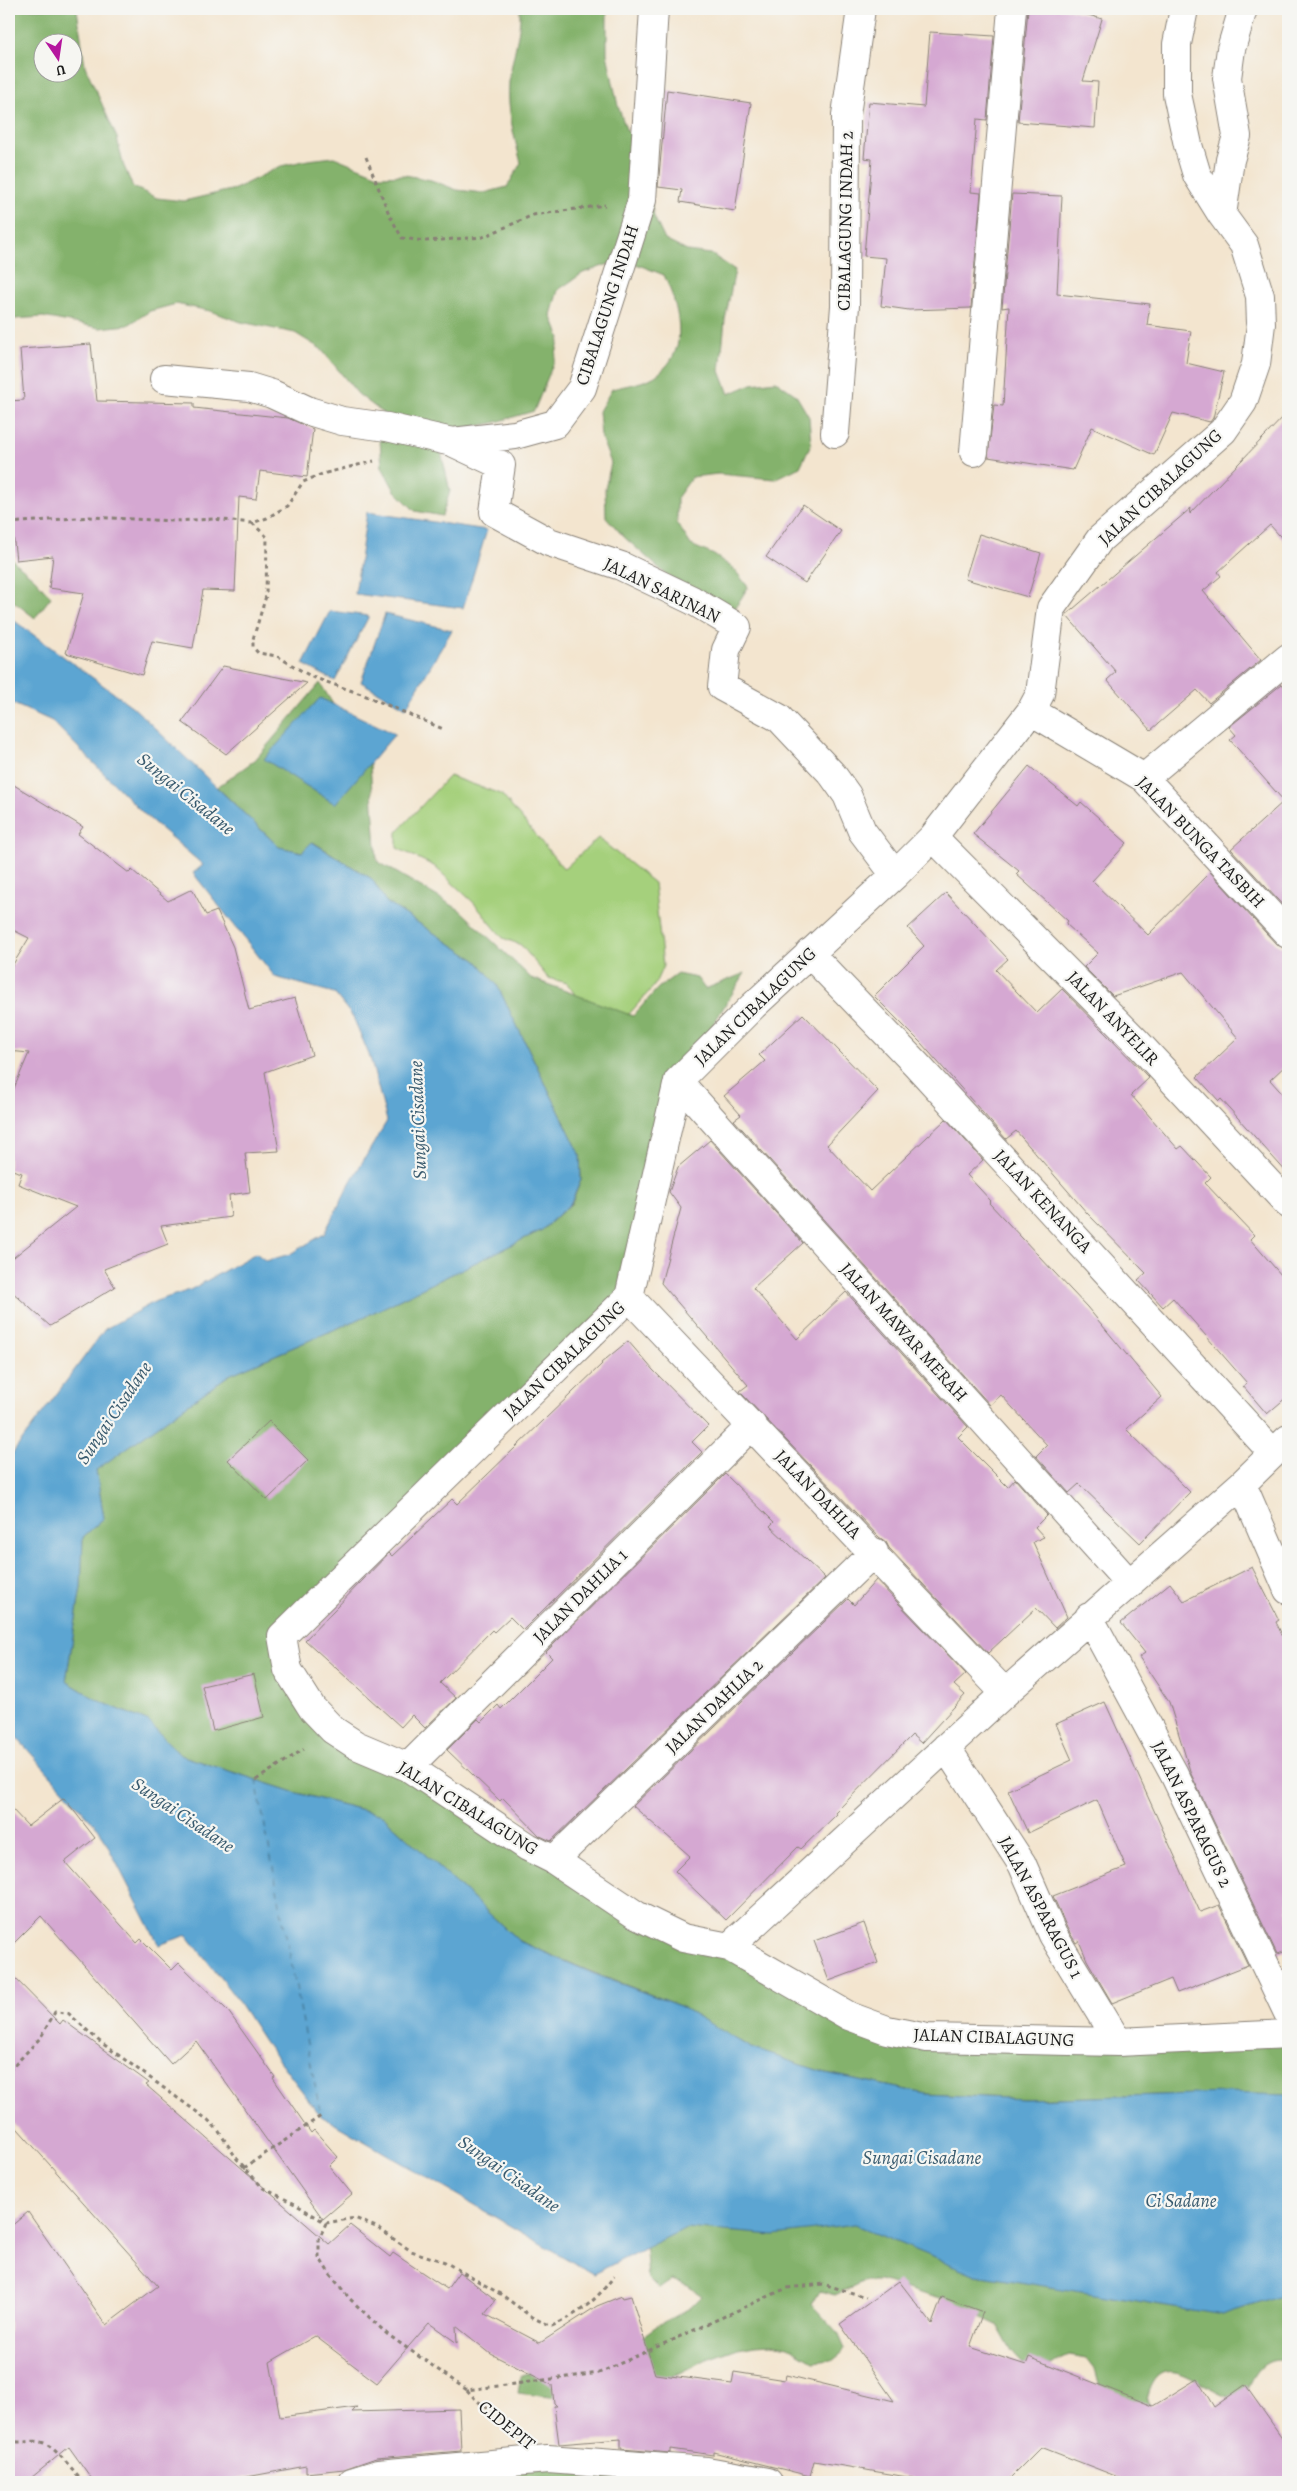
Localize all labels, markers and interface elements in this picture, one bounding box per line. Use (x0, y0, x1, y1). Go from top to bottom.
north arrow (32, 32, 82, 82)
text: U (54, 60, 67, 80)
street label: CIBALAGUNG INDAH 2 (831, 130, 859, 311)
street label: CIBALAGUNG INDAH (570, 222, 644, 388)
street label: JALAN CIBALAGUNG (1093, 423, 1227, 551)
street label: JALAN SARINAN (600, 551, 724, 629)
water label: Sungai Cisadane (132, 747, 240, 842)
street label: JALAN BUNGA TASBIH (1132, 771, 1270, 913)
street label: JALAN CIBALAGUNG (689, 941, 821, 1071)
street label: JALAN ANYELIR (1062, 965, 1164, 1071)
water label: Sungai Cisadane (403, 1060, 433, 1180)
street label: JALAN KENANGA (989, 1144, 1098, 1258)
street label: JALAN MAWAR MERAH (835, 1257, 973, 1407)
street label: JALAN CIBALAGUNG (498, 1295, 630, 1425)
water label: Sungai Cisadane (70, 1356, 158, 1470)
street label: JALAN DAHLIA (769, 1444, 867, 1544)
street label: JALAN DAHLIA 1 (527, 1543, 633, 1649)
street label: JALAN DAHLIA 2 (660, 1653, 768, 1759)
street label: JALAN ASPARAGUS 2 (1146, 1737, 1238, 1892)
street label: JALAN CIBALAGUNG (393, 1755, 543, 1861)
water label: Sungai Cisadane (126, 1771, 240, 1859)
street label: JALAN ASPARAGUS 1 (993, 1832, 1089, 1982)
street label: JALAN CIBALAGUNG (913, 2022, 1075, 2052)
water label: Sungai Cisadane (453, 2129, 565, 2219)
water label: Sungai Cisadane (863, 2145, 982, 2171)
water label: Ci Sadane (1145, 2188, 1217, 2214)
street label: CIDEPIT (473, 2395, 541, 2455)

